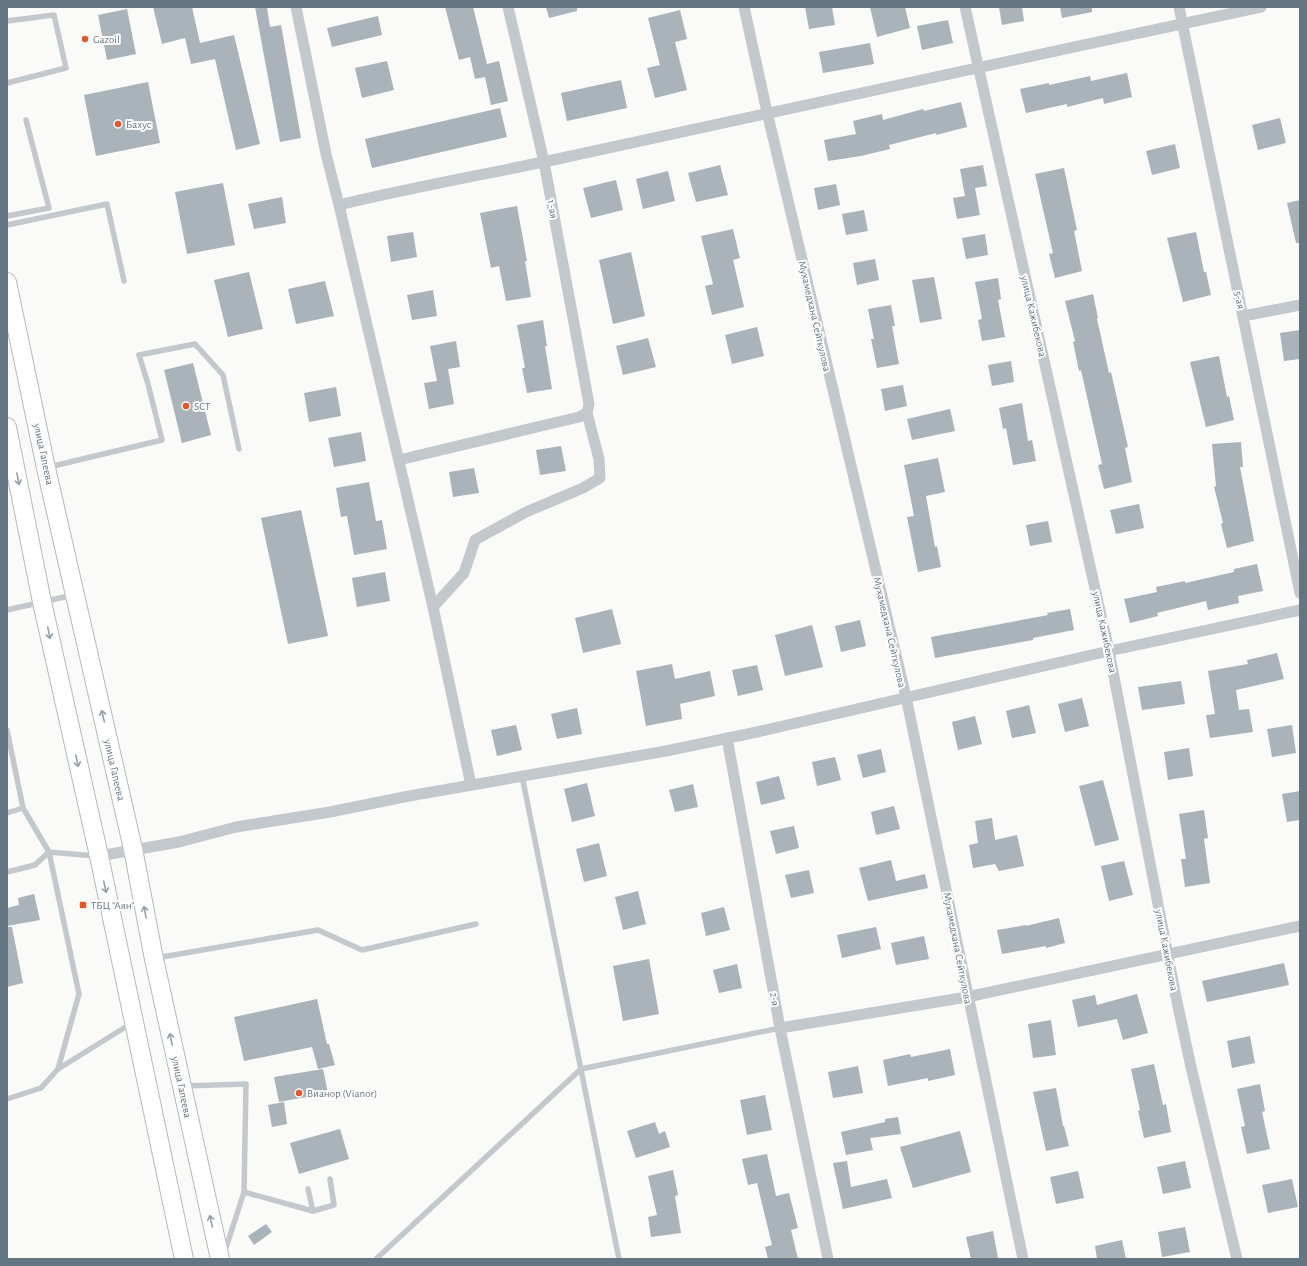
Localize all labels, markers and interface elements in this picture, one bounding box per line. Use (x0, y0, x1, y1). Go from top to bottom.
marker: Gazoil (80, 34, 90, 44)
place label: Gazoil (93, 34, 120, 45)
marker: Бахус (113, 119, 123, 129)
place label: Бахус (126, 119, 151, 130)
street label: 1 -ая (545, 199, 560, 219)
street label: Мухамедхана Сейткулова (796, 260, 833, 373)
street label: улица Кажибекова (1019, 274, 1048, 358)
street label: 5-ая (1232, 290, 1247, 310)
marker: SCT (181, 401, 191, 411)
place label: SCT (194, 401, 211, 412)
street label: улица Гапеева (31, 421, 55, 486)
one-way arrow (14, 472, 22, 485)
street label: Мухамедхана Сейткулова (871, 576, 908, 689)
street label: улица Кажибекова (1090, 589, 1119, 674)
one-way arrow (46, 627, 54, 640)
one-way arrow (99, 710, 107, 723)
street label: улица Гапеева (102, 737, 127, 802)
one-way arrow (73, 754, 81, 767)
one-way arrow (101, 881, 109, 894)
street label: Мухамедхана Сейткулова (941, 891, 974, 1005)
marker: ТБЦ "Аян" (78, 900, 88, 910)
place label: ТБЦ "Аян" (91, 900, 134, 911)
one-way arrow (141, 906, 149, 919)
street label: улица Кажибекова (1153, 907, 1180, 992)
street label: 2-я (768, 992, 781, 1007)
one-way arrow (167, 1033, 175, 1046)
street label: улица Гапеева (169, 1054, 193, 1119)
marker: Вианор (Vianor) (294, 1088, 304, 1098)
place label: Вианор (Vianor) (307, 1088, 377, 1099)
one-way arrow (207, 1215, 215, 1228)

